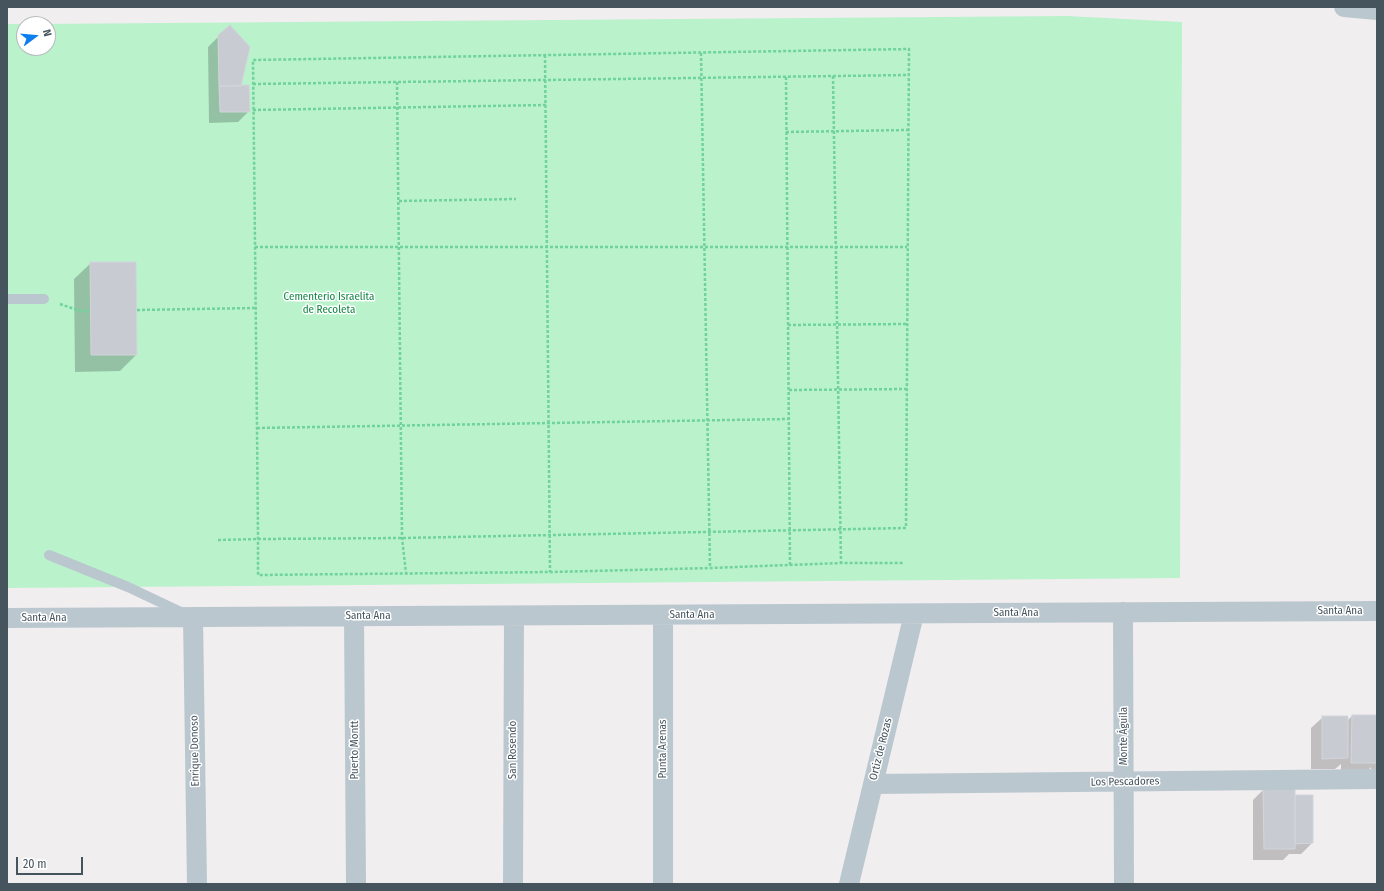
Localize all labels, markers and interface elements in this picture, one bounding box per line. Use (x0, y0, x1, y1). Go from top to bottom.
north arrow (16, 16, 56, 56)
text: N (40, 28, 54, 38)
park label: Cementerio Israelita de Recoleta (284, 290, 374, 316)
street label: Santa Ana (1317, 604, 1363, 618)
street label: Santa Ana (993, 606, 1039, 620)
street label: Santa Ana (669, 608, 715, 622)
street label: Santa Ana (345, 609, 391, 623)
street label: Santa Ana (21, 611, 67, 625)
street label: Monte Águila (1117, 707, 1131, 765)
street label: Enrique Donoso (188, 715, 202, 787)
street label: Ortiz de Rozas (867, 716, 895, 782)
street label: Punta Arenas (656, 719, 670, 779)
street label: Puerto Montt (348, 721, 362, 779)
street label: San Rosendo (506, 721, 520, 779)
street label: Los Pescadores (1091, 775, 1159, 789)
scale bar (18, 849, 85, 875)
text: 20 m (23, 857, 47, 871)

